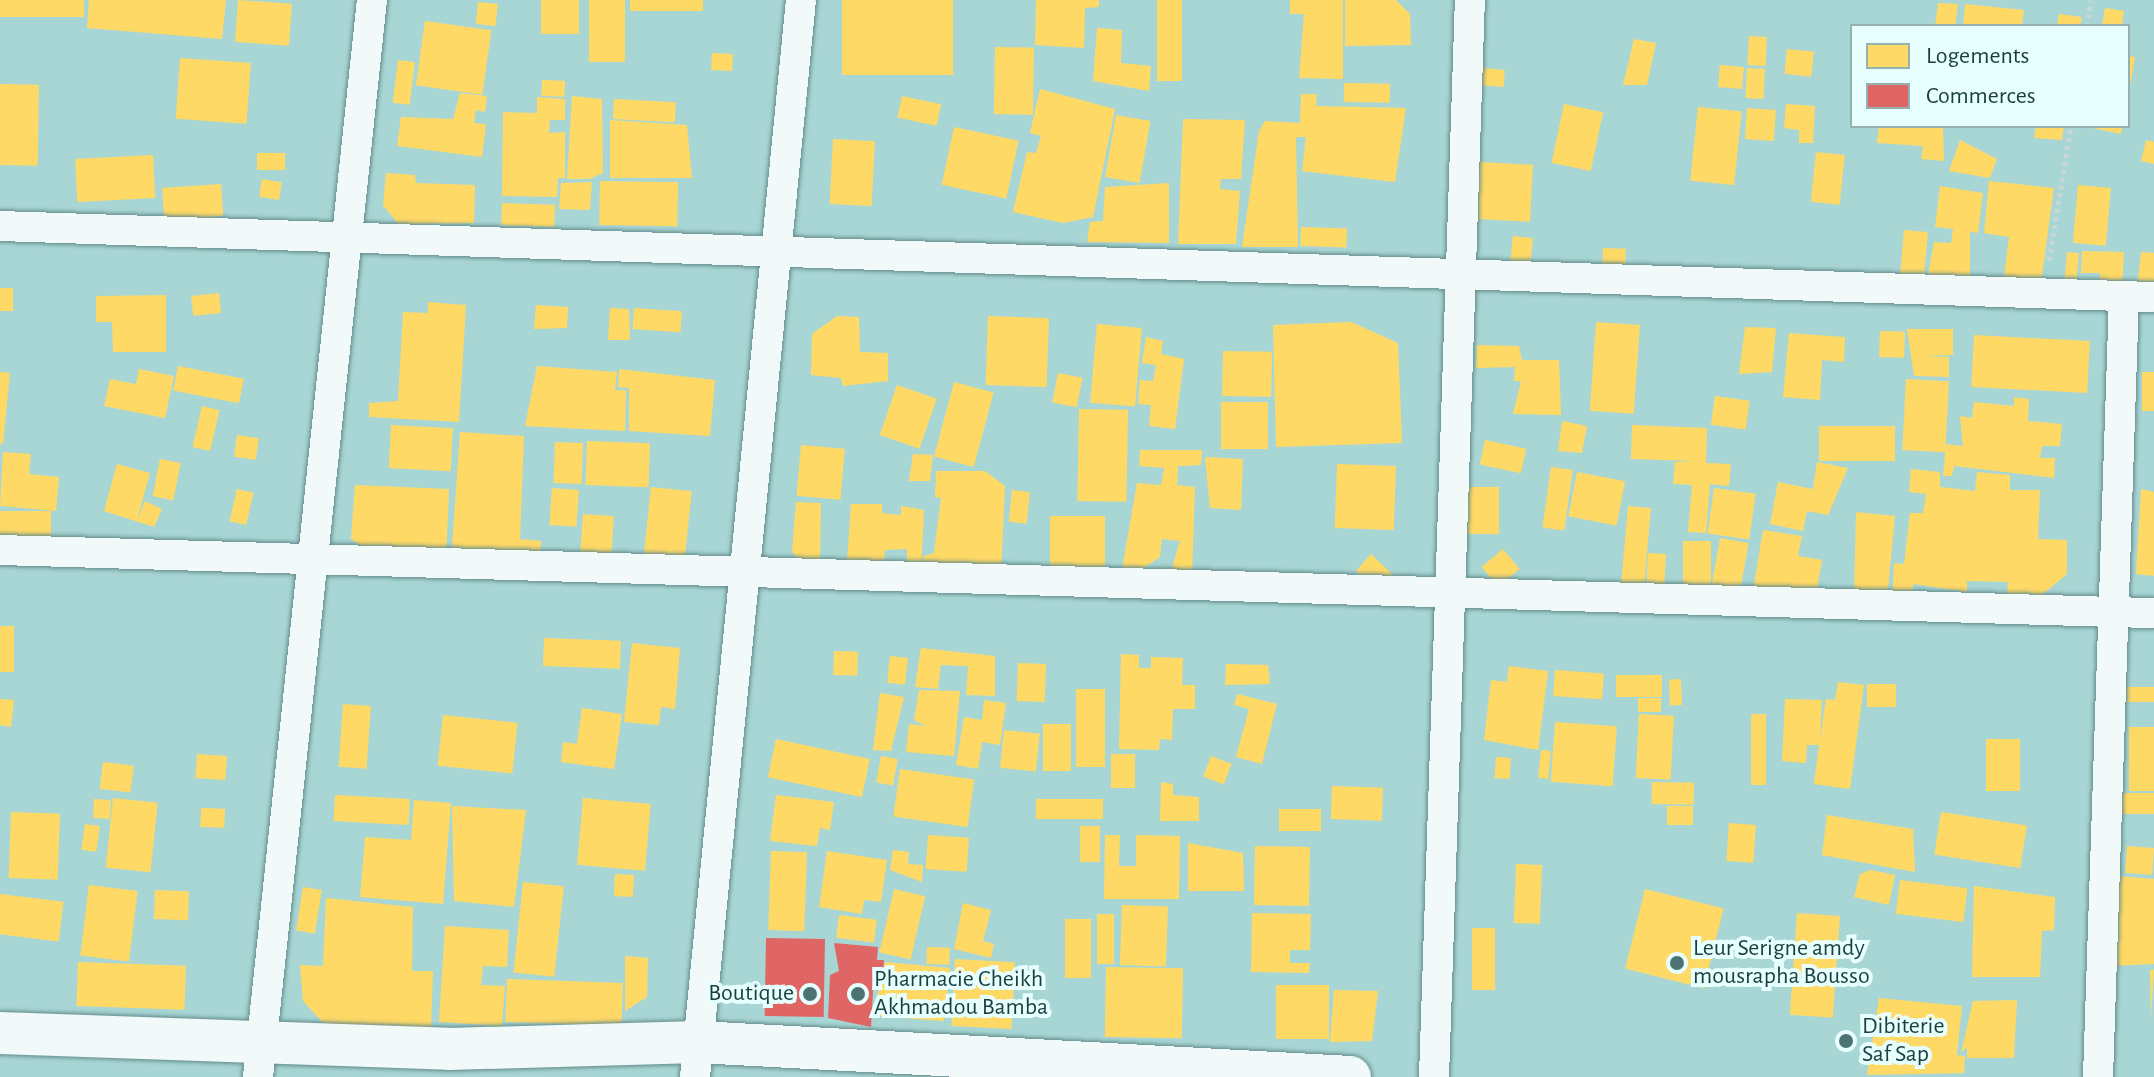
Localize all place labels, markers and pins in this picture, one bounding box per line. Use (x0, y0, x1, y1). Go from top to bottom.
place label: Leur Serigne amdy mousrapha Bousso (1693, 935, 1870, 991)
marker: Leur Serigne amdy mousrapha Bousso (1668, 954, 1686, 972)
place label: Pharmacie Cheikh Akhmadou Bamba (874, 966, 1048, 1022)
place label: Boutique (708, 980, 794, 1008)
marker: Boutique (801, 985, 819, 1003)
marker: Pharmacie Cheikh Akhmadou Bamba (849, 985, 867, 1003)
place label: Dibiterie Saf Sap (1862, 1013, 1944, 1069)
marker: Dibiterie Saf Sap (1837, 1032, 1855, 1050)

